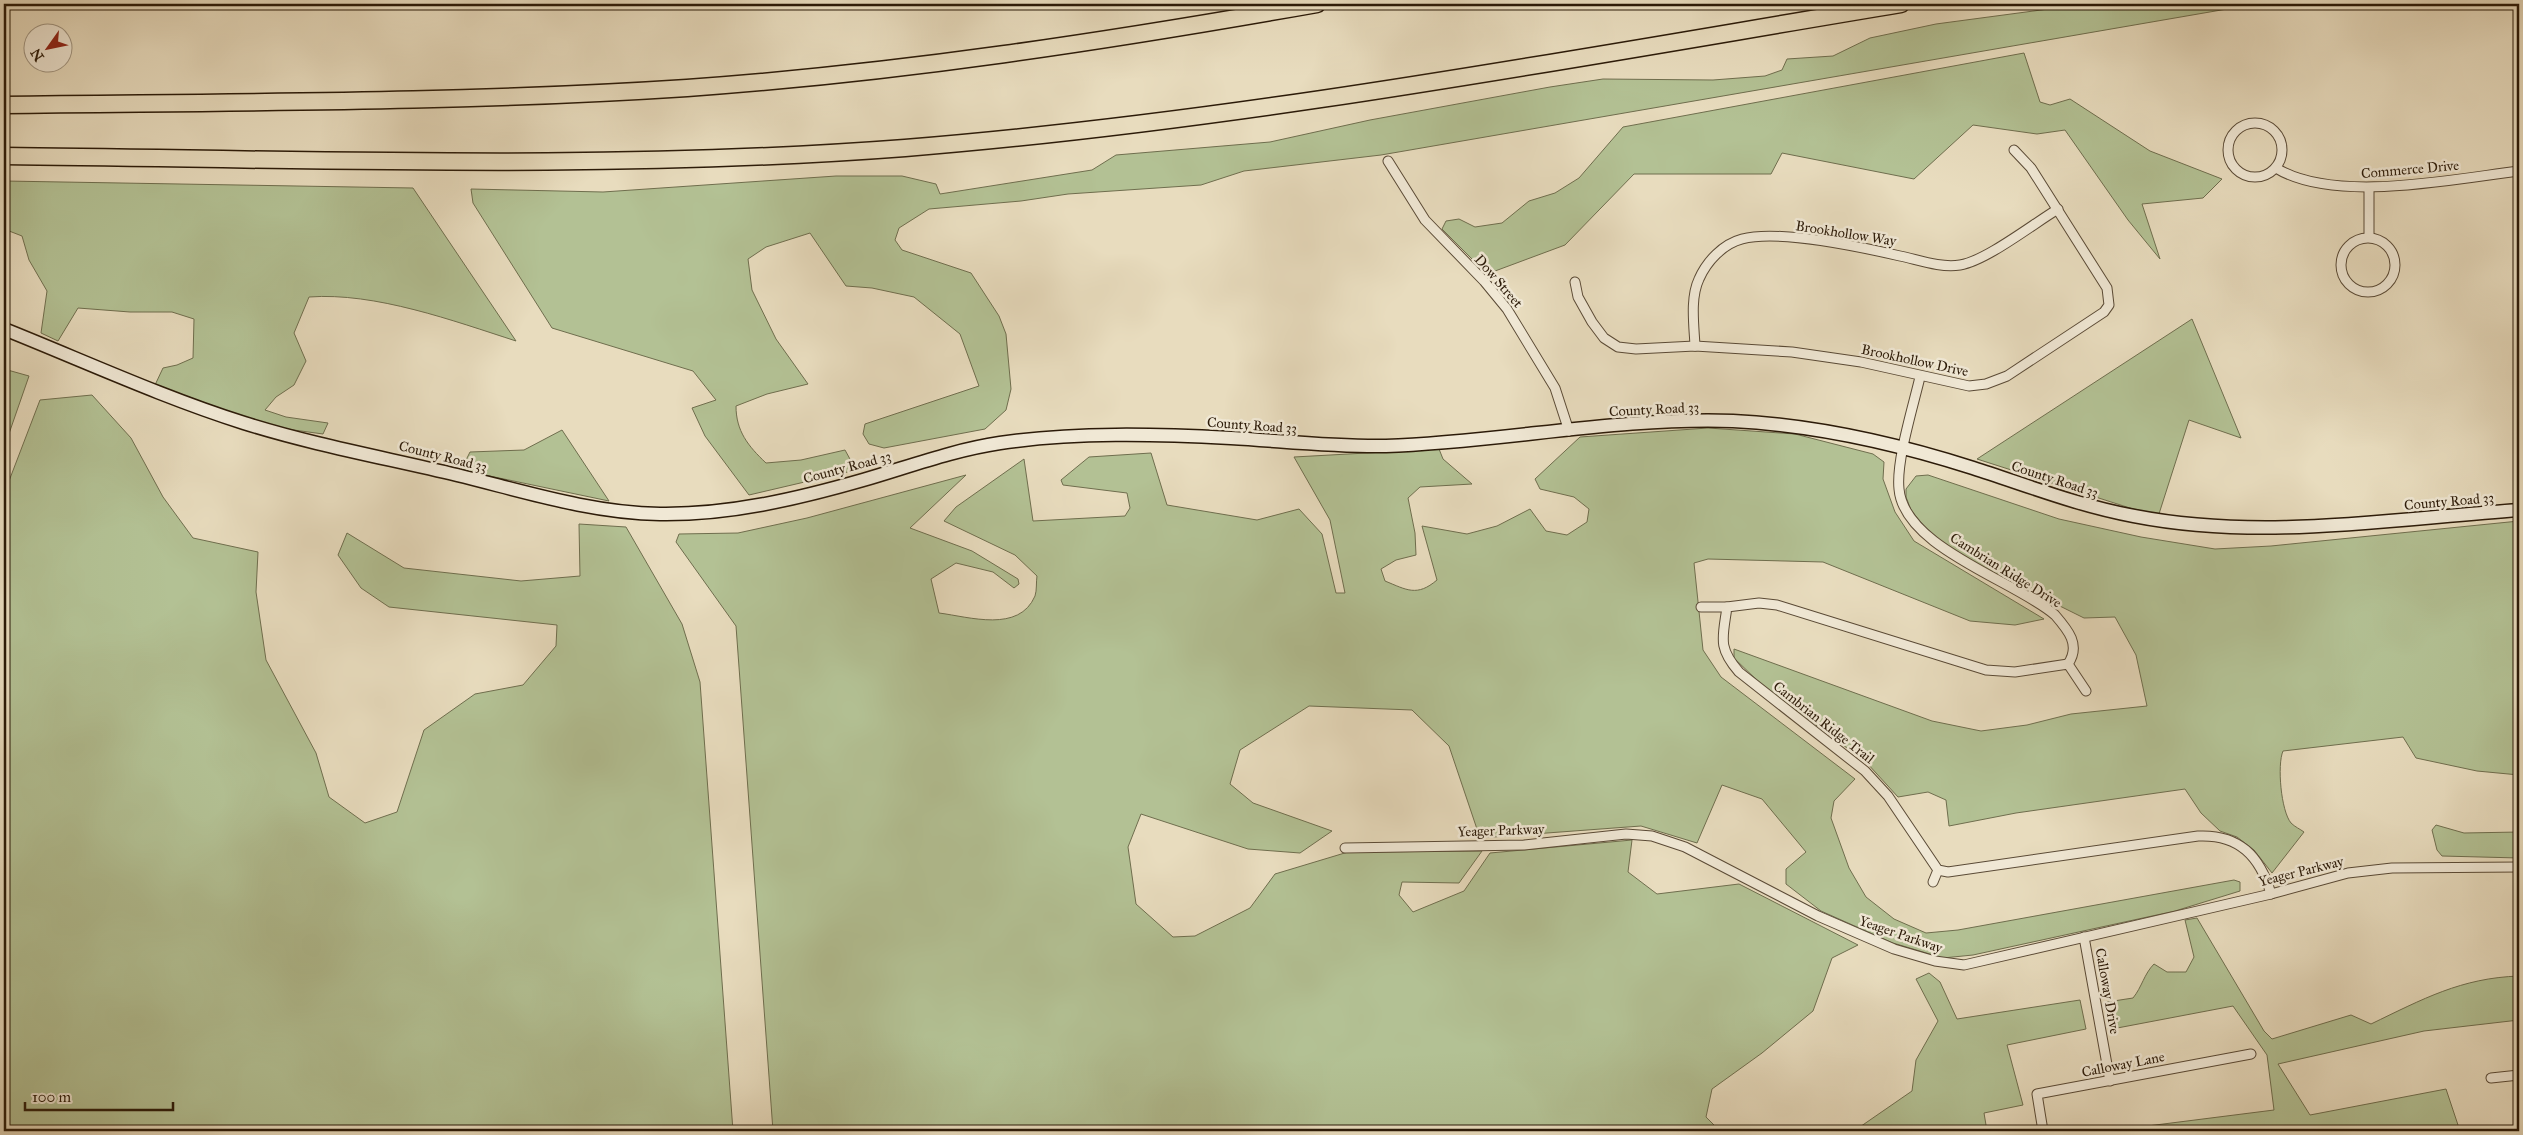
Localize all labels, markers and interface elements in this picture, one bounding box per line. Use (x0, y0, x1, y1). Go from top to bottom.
north arrow (22, 22, 72, 72)
text: N (27, 45, 48, 64)
street label: Commerce Drive (2360, 157, 2460, 182)
street label: Brookhollow Way (1794, 217, 1898, 250)
street label: Dow Street (1471, 251, 1526, 312)
street label: Brookhollow Drive (1860, 341, 1970, 380)
street label: County Road 33 (1609, 399, 1700, 420)
street label: County Road 33 (1206, 414, 1298, 437)
street label: County Road 33 (397, 437, 489, 476)
street label: County Road 33 (801, 448, 893, 487)
street label: County Road 33 (2009, 457, 2100, 502)
street label: County Road 33 (2403, 489, 2495, 514)
street label: Cambrian Ridge Drive (1947, 529, 2065, 612)
street label: Cambrian Ridge Trail (1770, 678, 1878, 767)
street label: Yeager Parkway (1457, 820, 1545, 841)
street label: Yeager Parkway (2257, 853, 2346, 890)
street label: Yeager Parkway (1857, 912, 1945, 957)
street label: Calloway Drive (2092, 947, 2123, 1036)
street label: Calloway Lane (2080, 1048, 2166, 1081)
scale bar (25, 1080, 172, 1112)
text: 100 m (32, 1088, 72, 1106)

